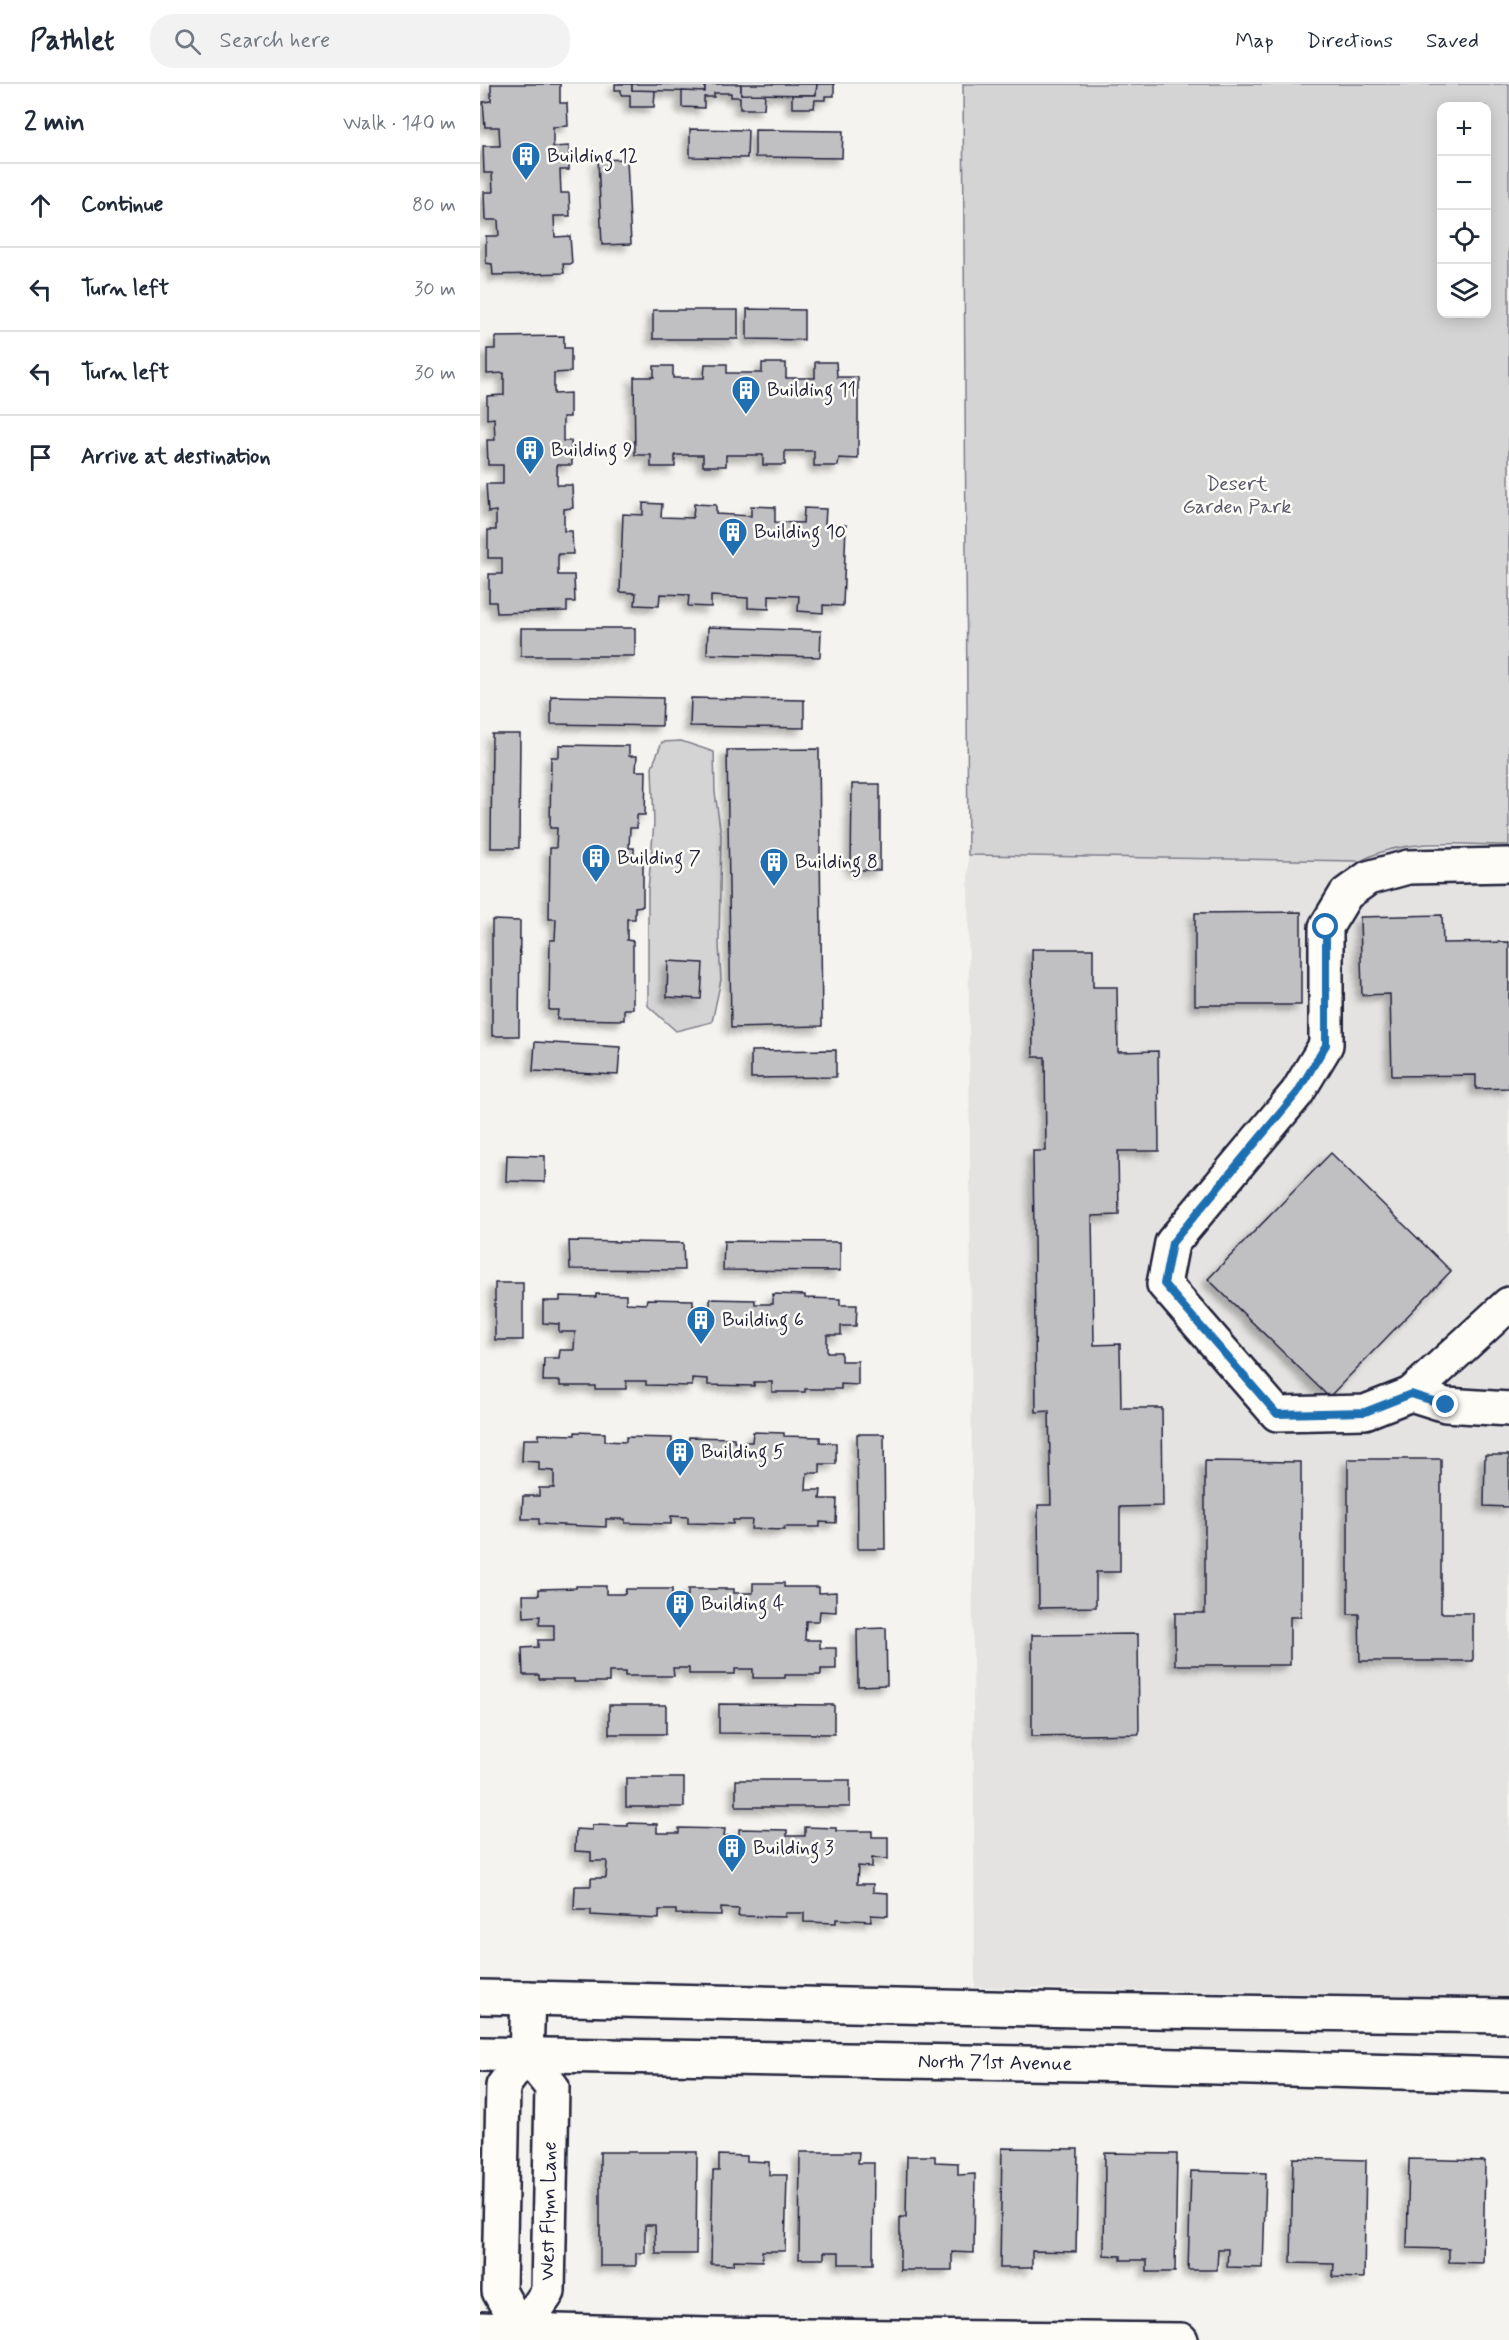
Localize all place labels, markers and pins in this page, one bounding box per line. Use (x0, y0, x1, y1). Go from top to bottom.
building icon: Building 12 (510, 140, 542, 182)
place label: Building 12 (547, 143, 638, 172)
building icon: Building 11 (730, 374, 762, 416)
place label: Building 11 (767, 377, 856, 406)
building icon: Building 9 (514, 434, 546, 476)
place label: Building 9 (551, 437, 633, 466)
building icon: Building 10 (717, 516, 749, 558)
place label: Building 10 (754, 519, 846, 548)
building icon: Building 7 (580, 842, 612, 884)
place label: Building 7 (617, 845, 701, 874)
building icon: Building 8 (758, 846, 790, 888)
place label: Building 8 (795, 849, 878, 878)
building icon: Building 6 (685, 1304, 717, 1346)
place label: Building 6 (722, 1307, 804, 1336)
building icon: Building 5 (664, 1436, 696, 1478)
place label: Building 5 (701, 1439, 785, 1468)
building icon: Building 4 (664, 1588, 696, 1630)
place label: Building 4 (701, 1591, 785, 1620)
building icon: Building 3 (716, 1832, 748, 1874)
place label: Building 3 (753, 1835, 834, 1864)

